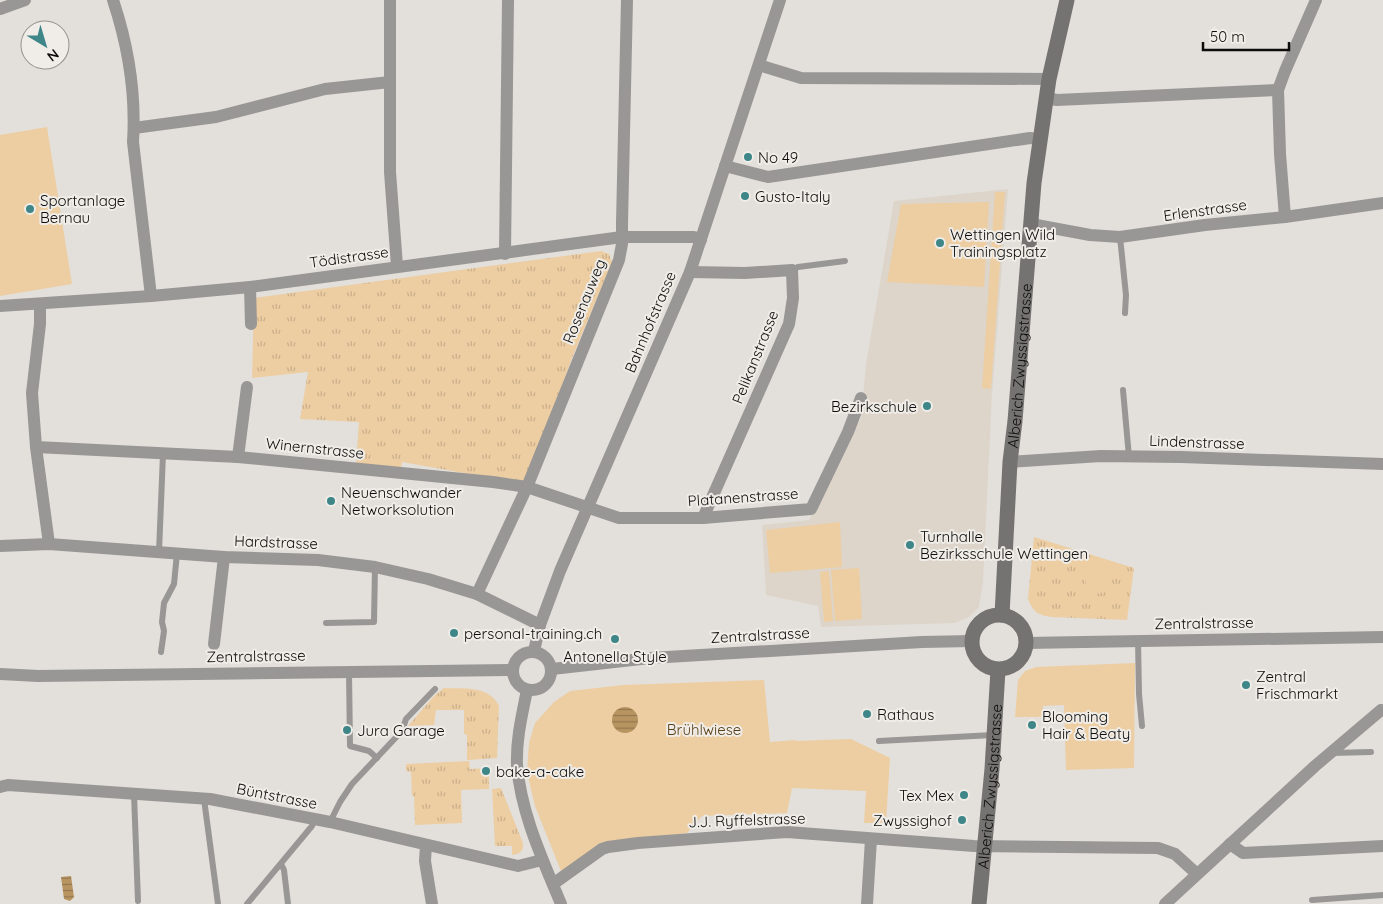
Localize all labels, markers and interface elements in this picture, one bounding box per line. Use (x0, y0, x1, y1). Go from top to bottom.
north arrow (20, 20, 70, 70)
scale bar (1203, 20, 1289, 52)
text: 50 m (1210, 27, 1245, 46)
text: N (43, 45, 63, 66)
place label: No 49 (758, 148, 798, 167)
marker: No 49 (742, 151, 754, 163)
place label: Gusto-Italy (755, 187, 831, 206)
marker: Gusto-Italy (739, 190, 751, 202)
place label: Sportanlage Bernau (40, 191, 125, 227)
street label: Erlenstrasse (1162, 195, 1248, 225)
marker: Sportanlage Bernau (24, 203, 36, 215)
place label: Wettingen Wild Trainingsplatz (950, 225, 1055, 261)
marker: Wettingen Wild Trainingsplatz (934, 237, 946, 249)
street label: Tödistrasse (308, 242, 390, 272)
street label: Rosenauweg (558, 256, 610, 346)
street label: Bahnhofstrasse (620, 268, 680, 376)
street label: Alberich Zwyssigstrasse (1002, 282, 1035, 449)
street label: Pelikanstrasse (728, 308, 782, 406)
place label: Bezirkschule (831, 397, 917, 416)
marker: Bezirkschule (921, 400, 933, 412)
street label: Lindenstrasse (1149, 431, 1245, 453)
street label: Winernstrasse (265, 433, 365, 463)
place label: Neuenschwander Networksolution (341, 483, 462, 519)
street label: Platanenstrasse (687, 484, 799, 510)
marker: Neuenschwander Networksolution (325, 495, 337, 507)
place label: Turnhalle Bezirksschule Wettingen (920, 527, 1088, 563)
street label: Hardstrasse (234, 531, 318, 553)
marker: Turnhalle Bezirksschule Wettingen (904, 539, 916, 551)
street label: Zentralstrasse (1154, 613, 1254, 633)
street label: Zentralstrasse (710, 623, 810, 647)
place label: personal-training.ch (464, 624, 602, 643)
marker: personal-training.ch (448, 627, 460, 639)
marker: Antonella Style (609, 633, 621, 645)
street label: Zentralstrasse (206, 646, 306, 666)
place label: Antonella Style (563, 647, 667, 666)
place label: Zentral Frischmarkt (1256, 667, 1338, 703)
marker: Zentral Frischmarkt (1240, 679, 1252, 691)
street label: Alberich Zwyssigstrasse (973, 703, 1005, 870)
place label: Rathaus (877, 705, 934, 724)
place label: Blooming Hair & Beaty (1042, 707, 1130, 743)
marker: Rathaus (861, 708, 873, 720)
marker: Blooming Hair & Beaty (1026, 719, 1038, 731)
park label: Brühlwiese (667, 720, 741, 739)
place label: Jura Garage (357, 721, 445, 740)
marker: Jura Garage (341, 724, 353, 736)
place label: bake-a-cake (496, 762, 584, 781)
marker: bake-a-cake (480, 765, 492, 777)
street label: Büntstrasse (235, 779, 319, 813)
place label: Tex Mex (899, 786, 954, 805)
marker: Tex Mex (958, 789, 970, 801)
street label: J.J. Ryffelstrasse (688, 808, 806, 832)
place label: Zwyssighof (873, 811, 953, 830)
marker: Zwyssighof (956, 814, 968, 826)

